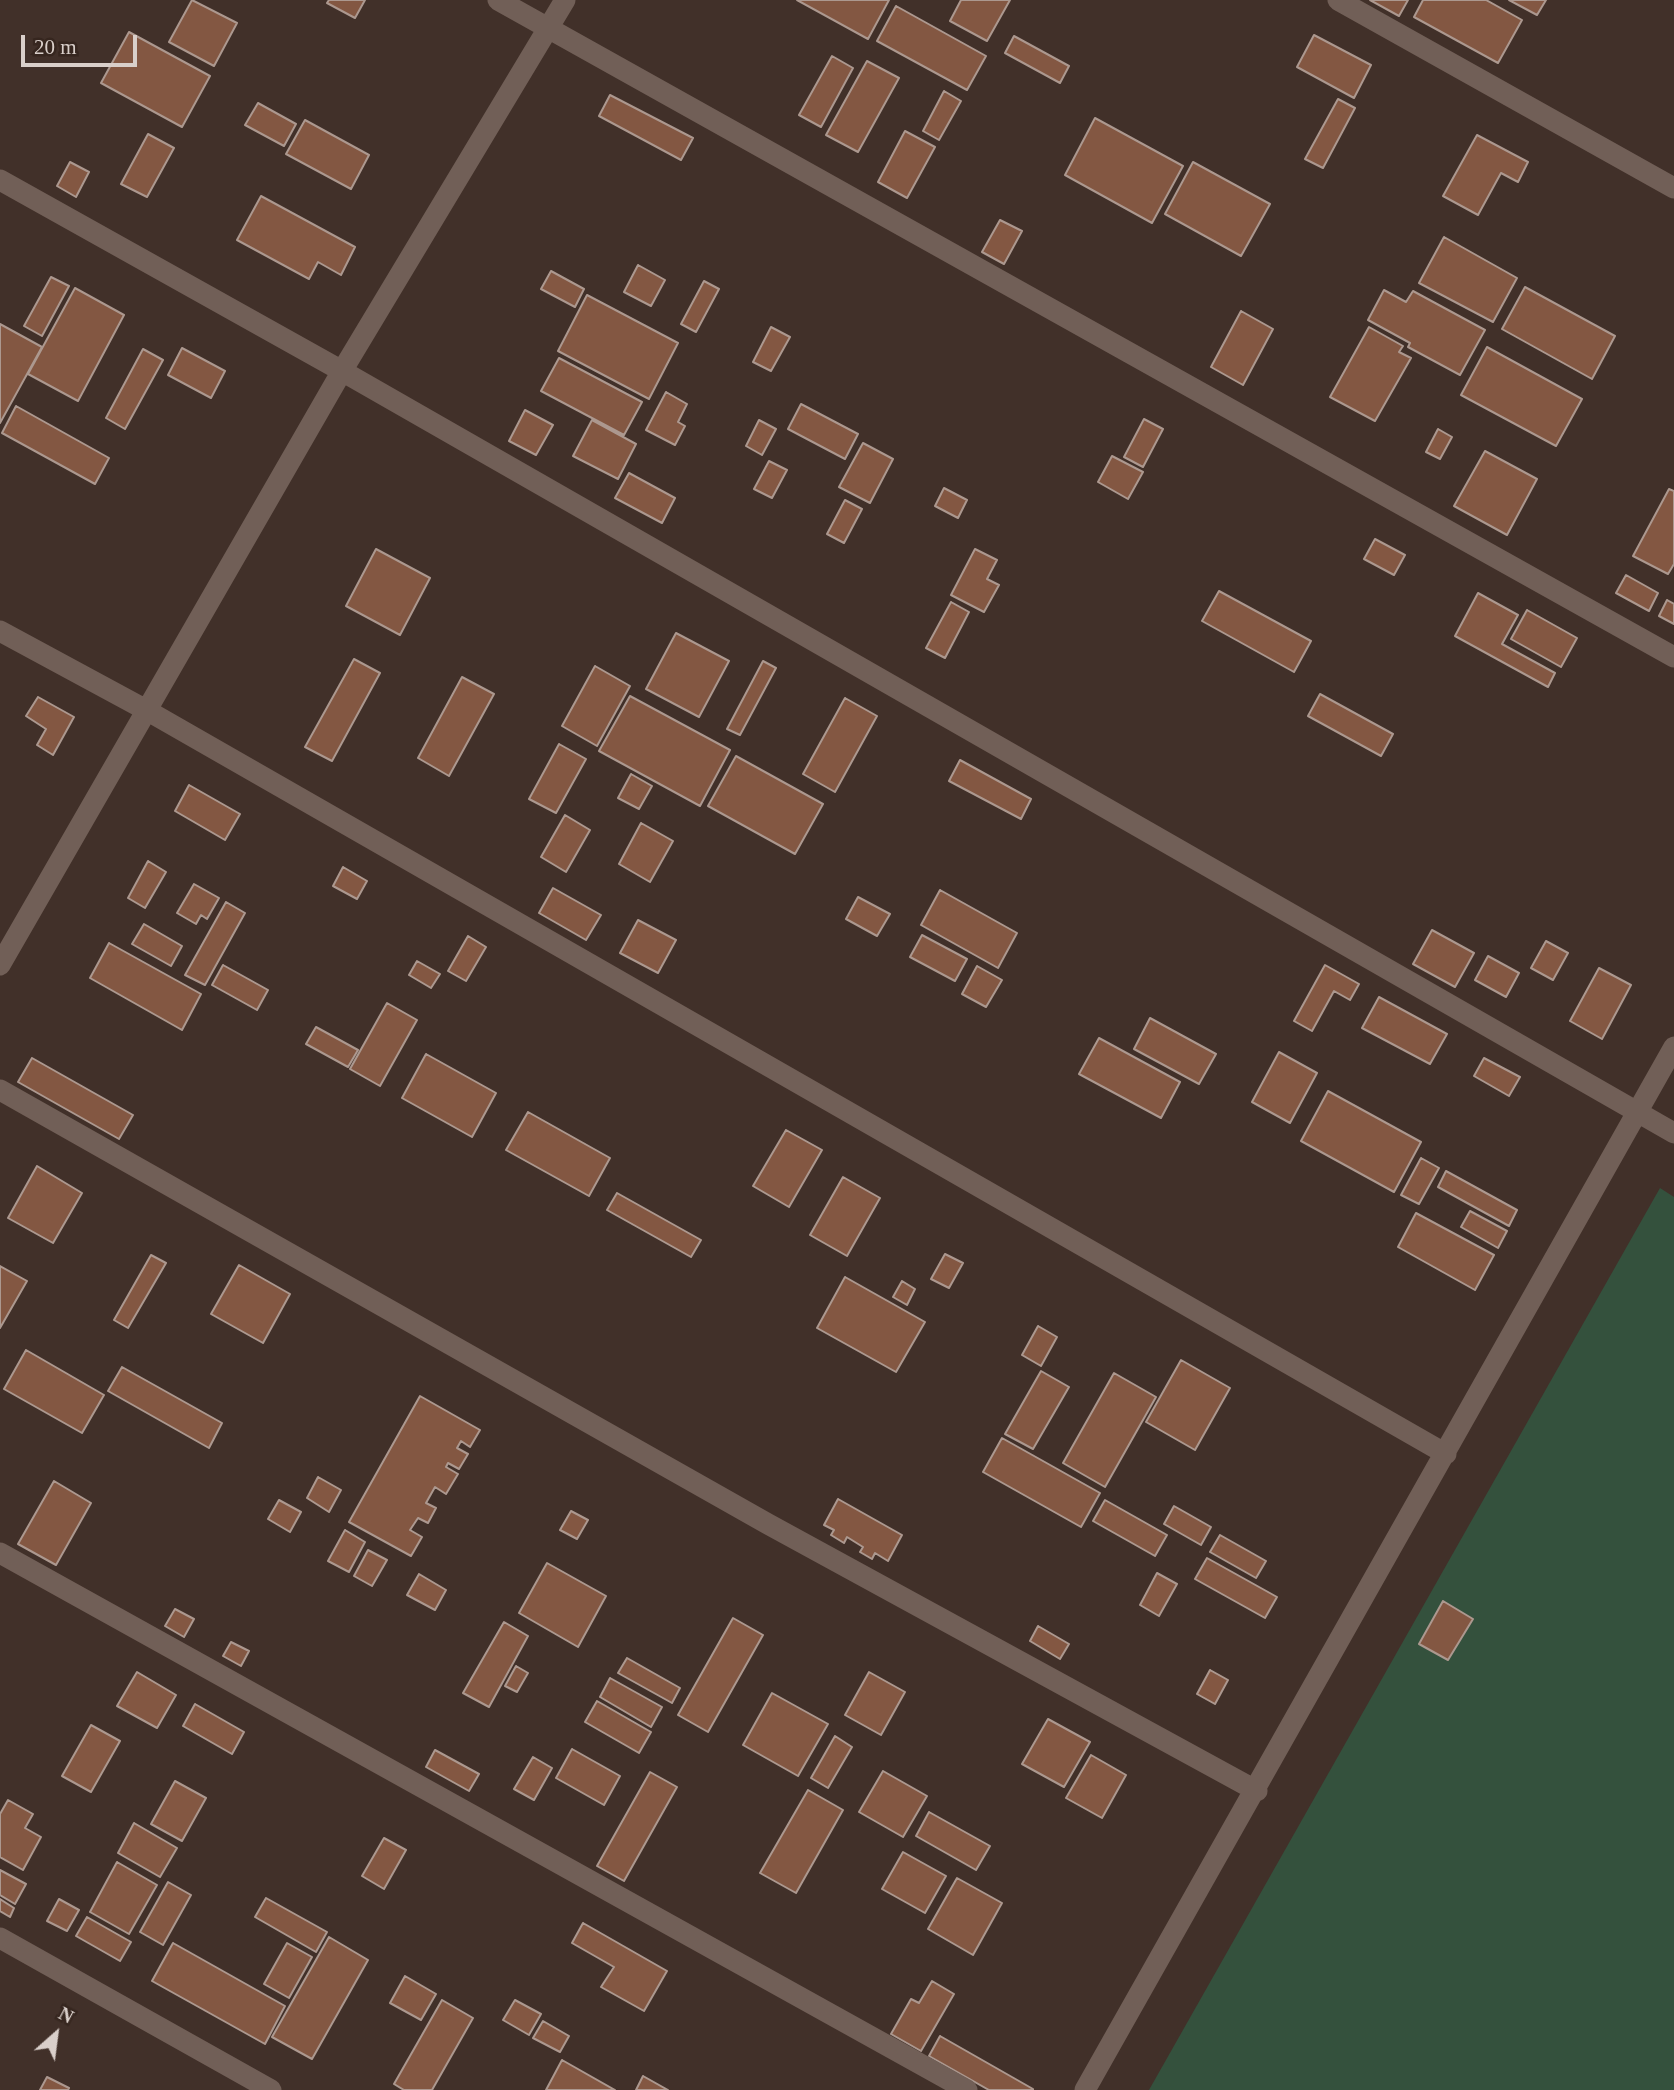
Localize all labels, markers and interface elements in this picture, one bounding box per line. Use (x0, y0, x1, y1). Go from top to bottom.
scale bar (24, 21, 140, 65)
text: 20 m (34, 35, 77, 59)
north arrow (21, 1999, 91, 2069)
text: N (55, 2003, 77, 2028)

